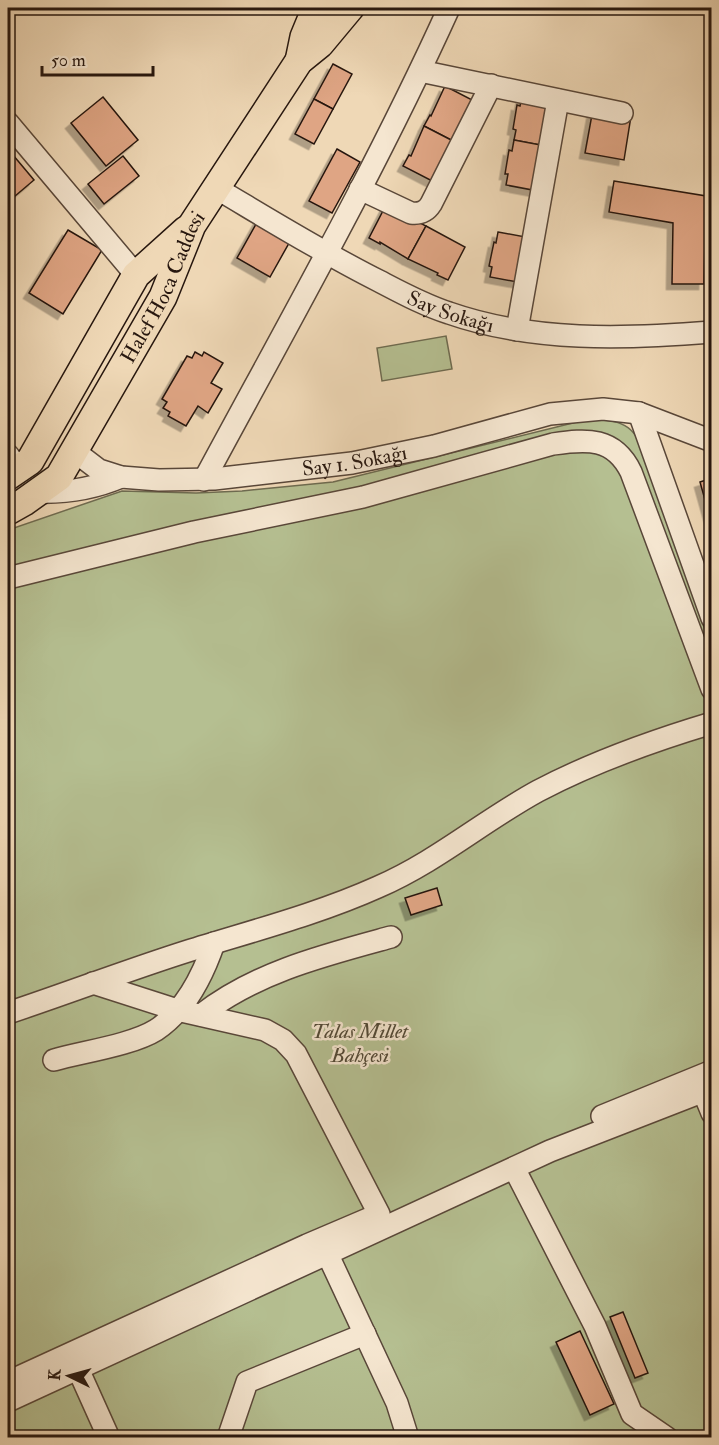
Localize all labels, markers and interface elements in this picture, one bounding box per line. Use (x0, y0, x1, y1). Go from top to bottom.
scale bar (42, 39, 153, 77)
text: 50 m (51, 49, 86, 72)
street label: Halef Hoca Caddesi (114, 205, 211, 368)
street label: Say Sokağı (403, 284, 497, 339)
street label: Say 1. Sokağı (301, 438, 410, 482)
park label: Talas Millet Bahçesi (312, 1018, 409, 1069)
north arrow (39, 1346, 99, 1406)
text: K (45, 1368, 66, 1381)

